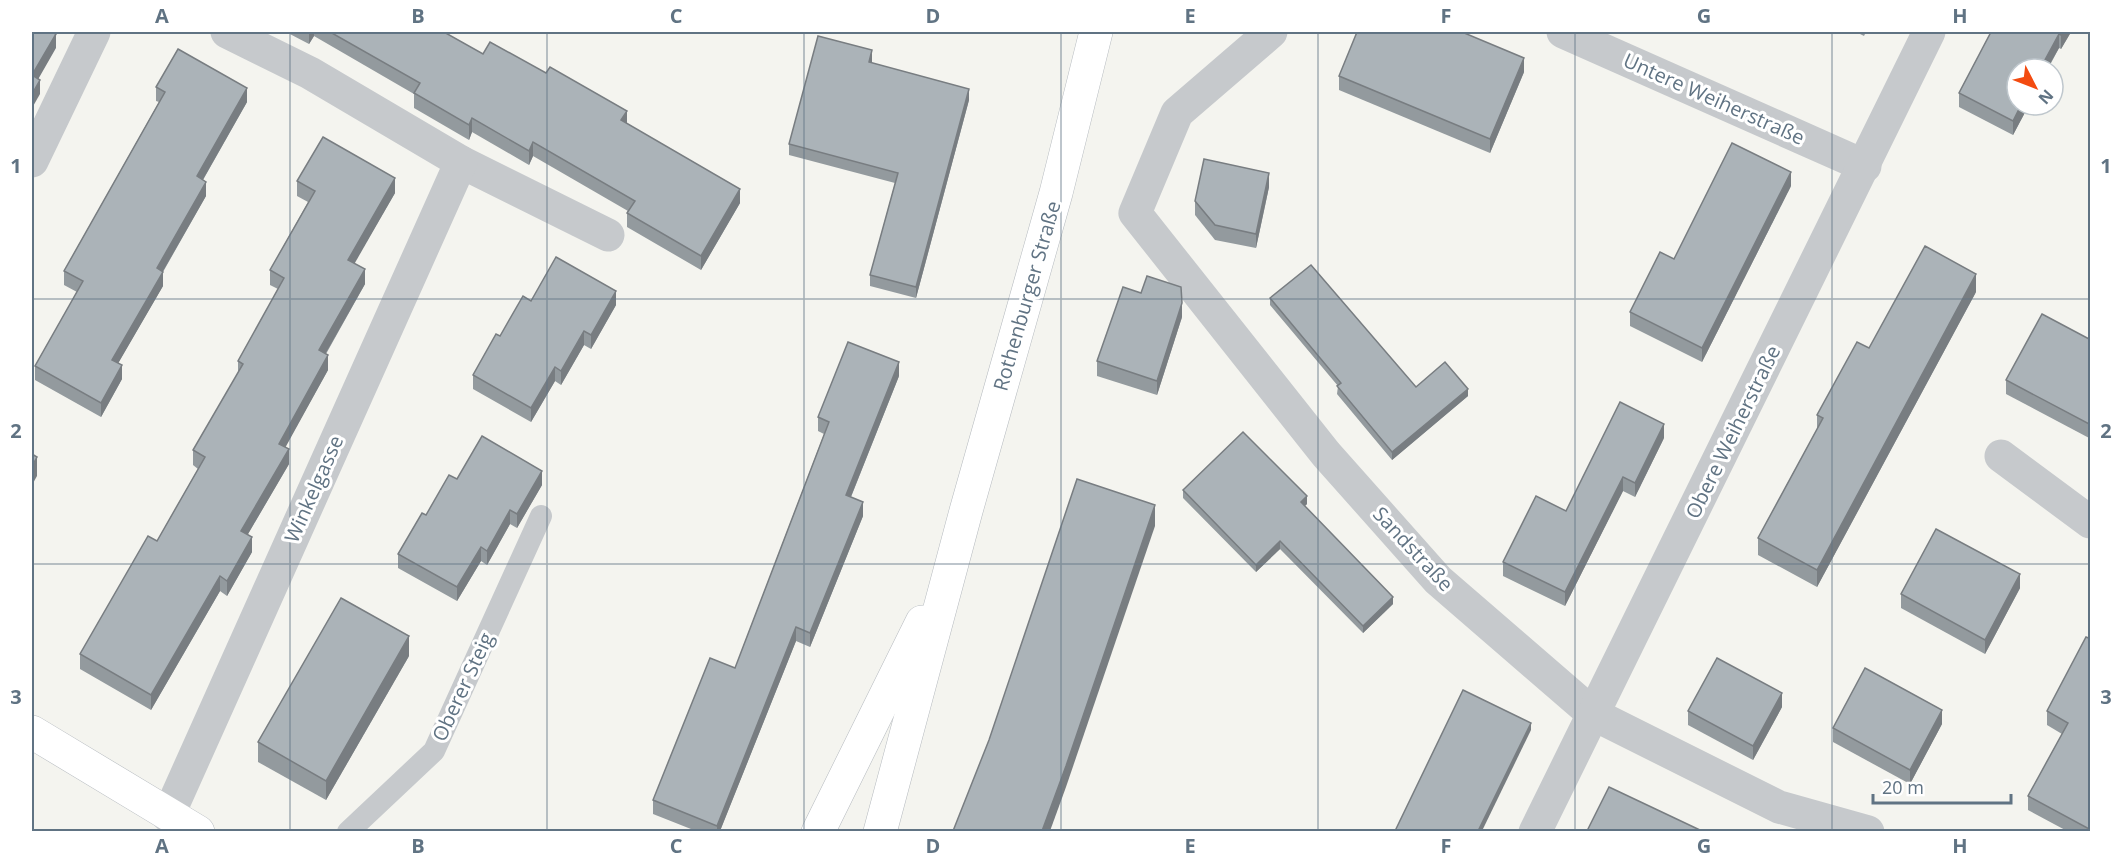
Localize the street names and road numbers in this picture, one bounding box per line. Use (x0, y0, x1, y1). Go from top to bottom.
street label: Untere Weiherstraße (1619, 46, 1809, 151)
street label: Rothenburger Straße (986, 198, 1067, 394)
street label: Obere Weiherstraße (1679, 341, 1786, 523)
street label: Winkelgasse (278, 431, 349, 547)
street label: Sandstraße (1367, 501, 1459, 597)
street label: Oberer Steig (426, 628, 500, 746)

